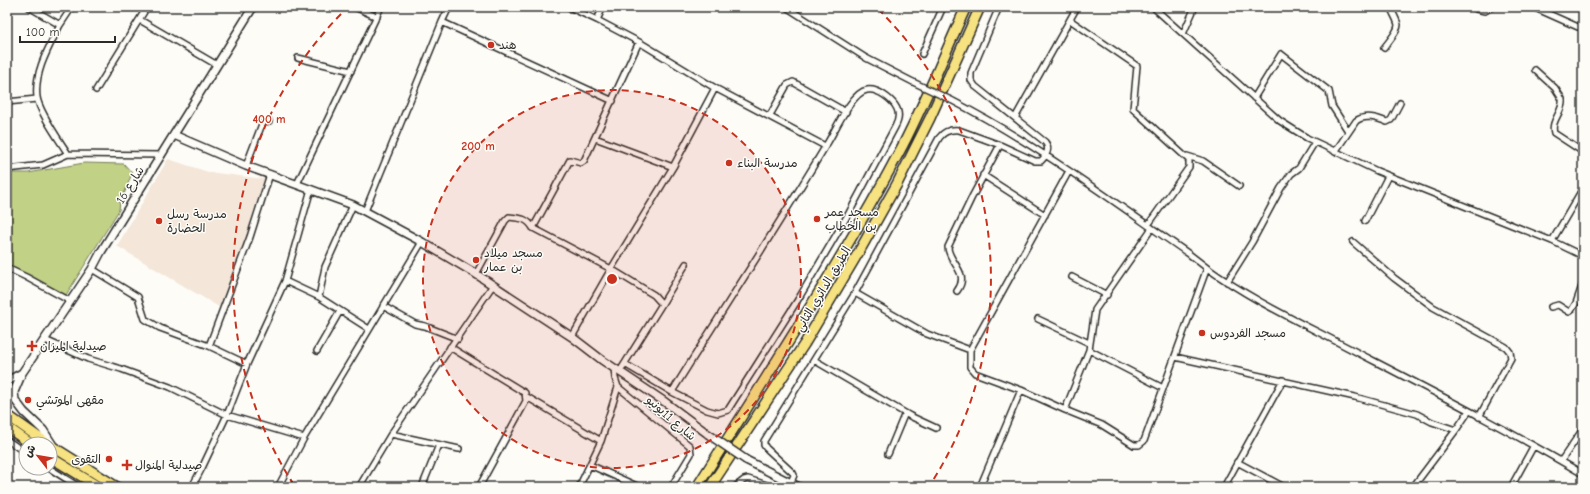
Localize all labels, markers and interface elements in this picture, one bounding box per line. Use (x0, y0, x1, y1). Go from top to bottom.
scale bar (20, 18, 115, 44)
text: 100 m (26, 25, 59, 39)
place label: هند (499, 38, 517, 52)
marker: هند (486, 40, 496, 50)
text: 400 m (252, 112, 286, 126)
text: 200 m (461, 139, 495, 153)
place label: مدرسة البناء (737, 156, 798, 171)
marker: مدرسة البناء (724, 158, 734, 168)
street label: شارع 16 (113, 164, 149, 207)
place label: مسجد عمر بن الخطاب (824, 205, 879, 234)
place label: مدرسة رسل الحضارة (167, 207, 227, 235)
marker: مسجد عمر بن الخطاب (812, 214, 822, 224)
marker: مدرسة رسل الحضارة (154, 216, 164, 226)
street label: الطريق الدائري الثاني (792, 244, 857, 336)
place label: مسجد ميلاد بن عمار (483, 246, 543, 275)
marker: مسجد ميلاد بن عمار (471, 255, 481, 265)
centre of rings (605, 272, 619, 286)
place label: مسجد الفردوس (1210, 326, 1286, 341)
marker: مسجد الفردوس (1197, 328, 1207, 338)
place label: صيدلية الميزان (40, 339, 107, 353)
marker: صيدلية الميزان (27, 341, 37, 351)
street label: شارع 11يونيو (641, 392, 699, 445)
place label: مقهى الموتشي (36, 393, 104, 411)
marker: مقهى الموتشي (23, 395, 33, 405)
north arrow (18, 436, 58, 476)
text: ش (21, 443, 39, 460)
place label: التقوى (71, 452, 101, 466)
marker: التقوى (104, 454, 114, 464)
place label: صيدلية المنوال (135, 458, 202, 472)
marker: صيدلية المنوال (122, 460, 132, 470)

